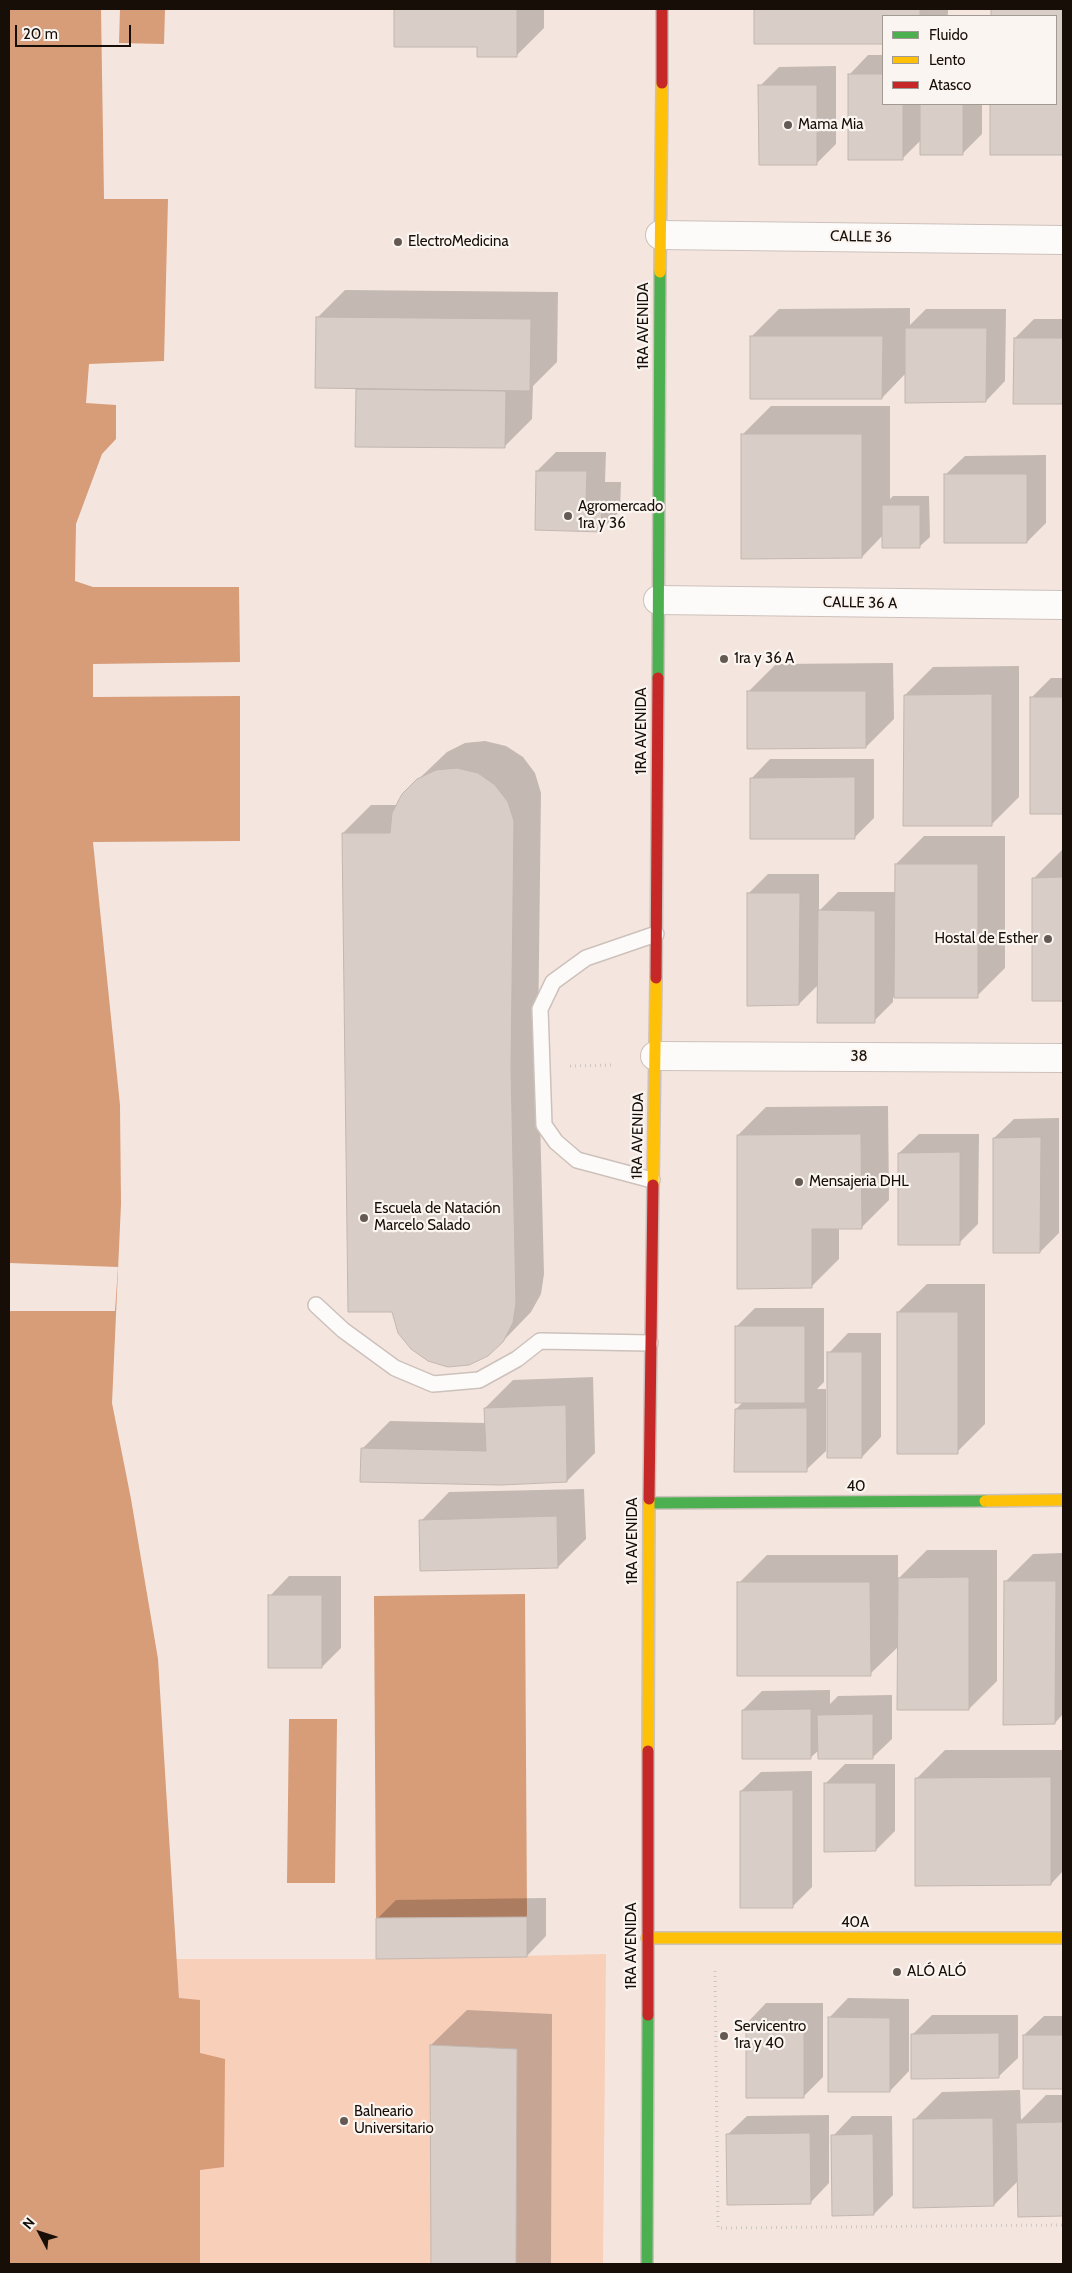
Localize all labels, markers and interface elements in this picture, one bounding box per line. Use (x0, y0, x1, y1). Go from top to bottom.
scale bar (18, 15, 134, 47)
legend (882, 15, 1057, 105)
text: 20 m (23, 25, 58, 43)
text: Fluido (929, 26, 968, 44)
text: Lento (929, 51, 966, 69)
text: Atasco (929, 76, 971, 94)
place label: Mama Mia (798, 116, 863, 134)
marker: Mama Mia (782, 119, 794, 131)
street label: CALLE 36 (830, 227, 892, 247)
place label: ElectroMedicina (408, 233, 509, 251)
marker: ElectroMedicina (392, 236, 404, 248)
street label: 1RA AVENIDA (635, 283, 653, 369)
place label: Agromercado 1ra y 36 (578, 498, 663, 533)
marker: Agromercado 1ra y 36 (562, 510, 574, 522)
street label: CALLE 36 A (823, 593, 897, 613)
place label: 1ra y 36 A (734, 650, 794, 668)
marker: 1ra y 36 A (718, 653, 730, 665)
street label: 1RA AVENIDA (633, 688, 651, 774)
place label: Hostal de Esther (935, 930, 1038, 948)
marker: Hostal de Esther (1042, 933, 1054, 945)
street label: 38 (850, 1048, 868, 1066)
street label: 1RA AVENIDA (628, 1092, 648, 1180)
place label: Mensajeria DHL (809, 1173, 909, 1191)
marker: Mensajeria DHL (793, 1176, 805, 1188)
place label: Escuela de Natación Marcelo Salado (374, 1200, 501, 1235)
marker: Escuela de Natación Marcelo Salado (358, 1212, 370, 1224)
street label: 40 (846, 1478, 866, 1496)
street label: 1RA AVENIDA (624, 1498, 642, 1584)
street label: 1RA AVENIDA (623, 1903, 641, 1989)
street label: 40A (841, 1914, 869, 1932)
place label: ALÓ ALÓ (907, 1963, 966, 1981)
marker: ALÓ ALÓ (891, 1966, 903, 1978)
place label: Servicentro 1ra y 40 (734, 2018, 806, 2053)
marker: Servicentro 1ra y 40 (718, 2030, 730, 2042)
place label: Balneario Universitario (354, 2103, 434, 2138)
marker: Balneario Universitario (338, 2115, 350, 2127)
north arrow (15, 2208, 65, 2258)
text: N (18, 2214, 39, 2233)

